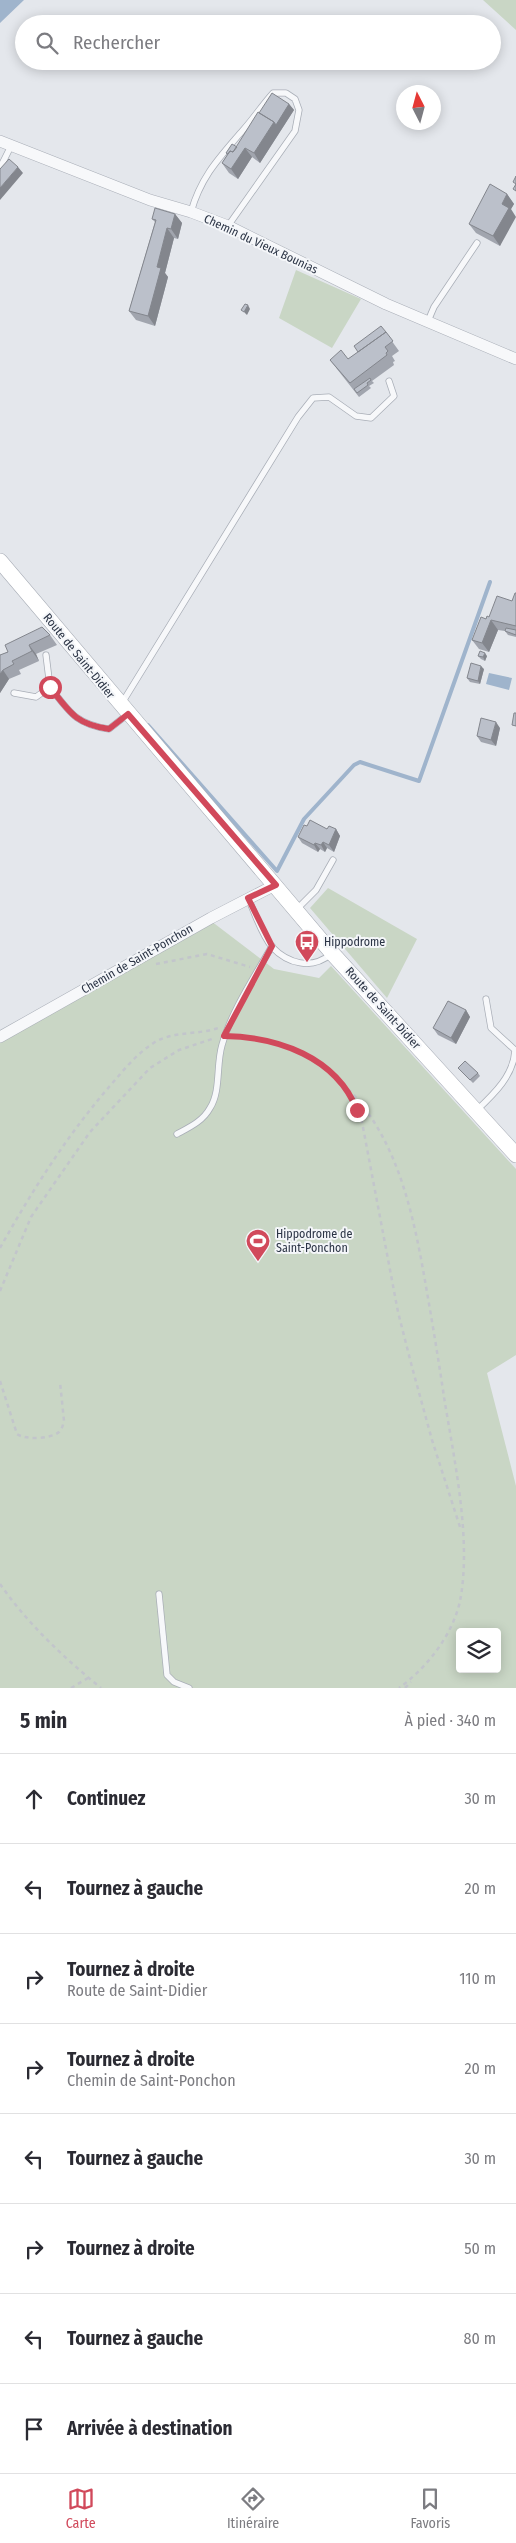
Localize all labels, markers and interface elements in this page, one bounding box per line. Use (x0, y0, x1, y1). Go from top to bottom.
search box (15, 15, 501, 70)
icon: search (33, 29, 61, 57)
text: Rechercher (73, 31, 160, 54)
north arrow (396, 85, 441, 130)
street label: Chemin du Vieux Bounias (202, 211, 320, 277)
street label: Route de Saint-Didier (40, 611, 118, 702)
route start (39, 676, 62, 699)
street label: Chemin de Saint-Ponchon (79, 921, 195, 997)
bus stop icon: Hippodrome (294, 929, 320, 963)
place label: Hippodrome (324, 935, 385, 949)
street label: Route de Saint-Didier (343, 964, 424, 1052)
route end (346, 1099, 369, 1122)
place label: Hippodrome de Saint-Ponchon (276, 1227, 352, 1255)
sports icon: Hippodrome de Saint-Ponchon (245, 1228, 271, 1262)
map controls (456, 1628, 501, 1673)
button: layers (456, 1628, 501, 1673)
text: 5 min (20, 1708, 67, 1734)
text: À pied · 340 m (405, 1711, 496, 1730)
icon: ahead (20, 1785, 48, 1813)
text: Continuez (67, 1787, 146, 1810)
text: 30 m (464, 1789, 496, 1808)
icon: left (20, 1875, 48, 1903)
text: Tournez à gauche (67, 1877, 203, 1900)
text: 20 m (465, 1879, 496, 1898)
text: Tournez à droite (67, 1958, 195, 1981)
icon: right (20, 1965, 48, 1993)
text: 110 m (459, 1969, 496, 1988)
text: Route de Saint-Didier (67, 1981, 207, 2000)
text: Tournez à droite (67, 2048, 195, 2071)
icon: right (20, 2055, 48, 2083)
text: 20 m (465, 2059, 496, 2078)
text: Chemin de Saint-Ponchon (67, 2071, 236, 2090)
icon: left (20, 2145, 48, 2173)
text: Tournez à gauche (67, 2147, 203, 2170)
text: 30 m (464, 2149, 496, 2168)
icon: right (20, 2235, 48, 2263)
text: Tournez à droite (67, 2237, 195, 2260)
text: 50 m (464, 2239, 496, 2258)
icon: left (20, 2325, 48, 2353)
text: Tournez à gauche (67, 2327, 203, 2350)
text: 80 m (464, 2329, 496, 2348)
icon: arrive (20, 2415, 48, 2443)
text: Arrivée à destination (67, 2417, 233, 2440)
tab: Carte (66, 2485, 96, 2532)
tab: Itinéraire (227, 2485, 279, 2532)
tab: Favoris (410, 2485, 450, 2532)

